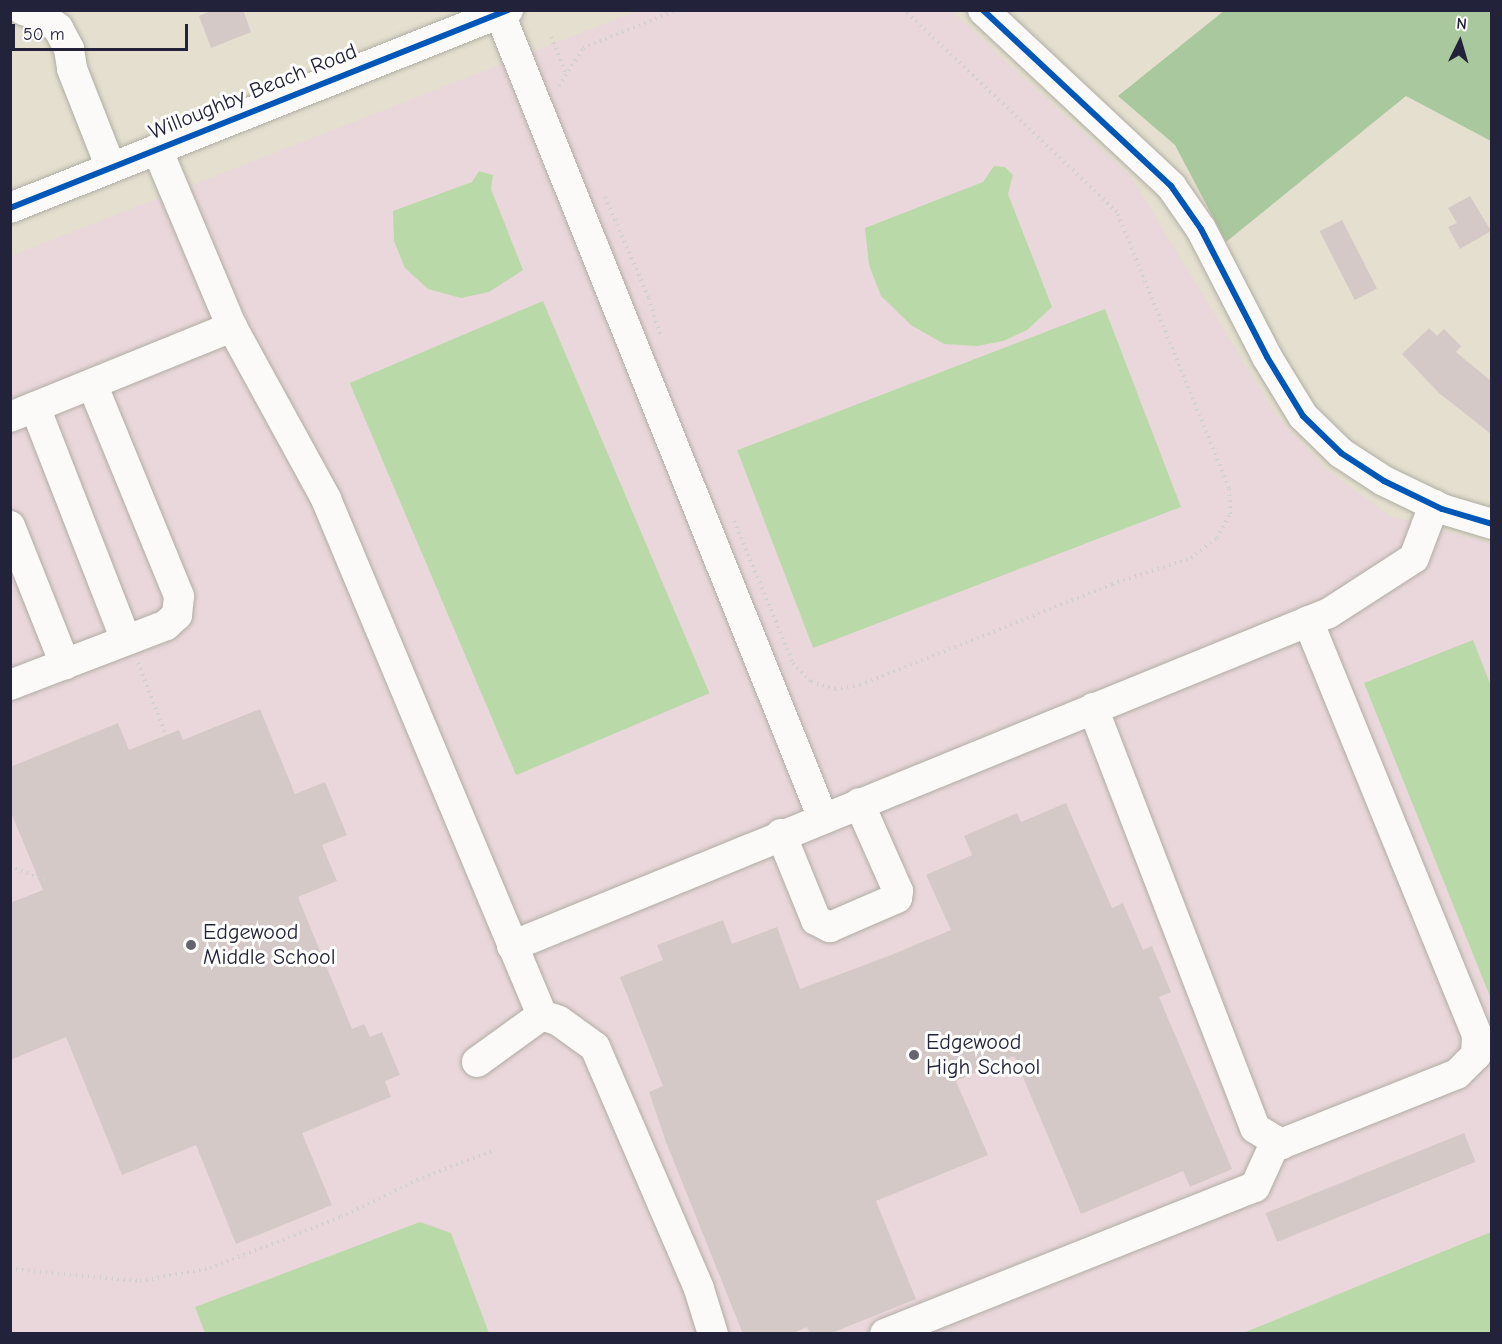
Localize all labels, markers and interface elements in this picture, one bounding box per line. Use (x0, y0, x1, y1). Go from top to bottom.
scale bar (15, 12, 190, 50)
north arrow (1430, 12, 1490, 72)
text: N (1456, 15, 1468, 33)
text: 50 m (23, 24, 65, 45)
street label: Willoughby Beach Road (145, 38, 361, 146)
place label: Edgewood Middle School (203, 919, 336, 970)
marker: Edgewood Middle School (184, 938, 198, 952)
place label: Edgewood High School (926, 1029, 1040, 1080)
marker: Edgewood High School (907, 1048, 921, 1062)

